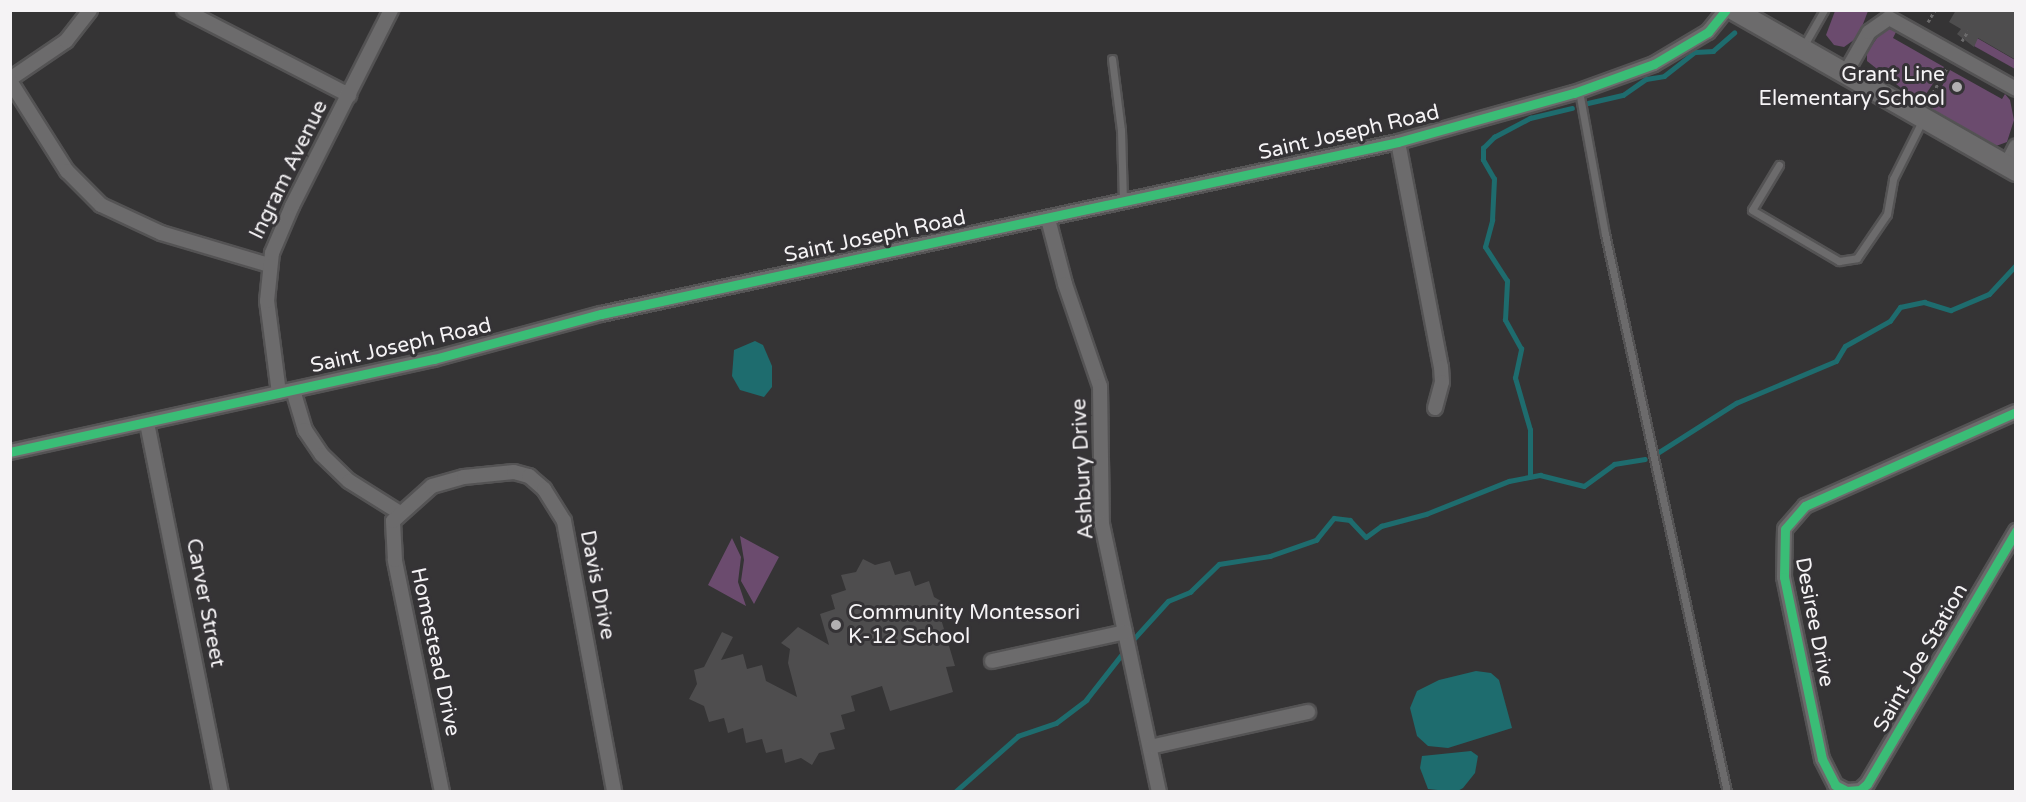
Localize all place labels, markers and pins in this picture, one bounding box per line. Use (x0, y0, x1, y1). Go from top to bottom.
place label: Grant Line Elementary School (1758, 62, 1945, 112)
marker: Grant Line Elementary School (1950, 80, 1964, 94)
place label: Community Montessori K-12 School (848, 600, 1080, 650)
marker: Community Montessori K-12 School (829, 618, 843, 632)

